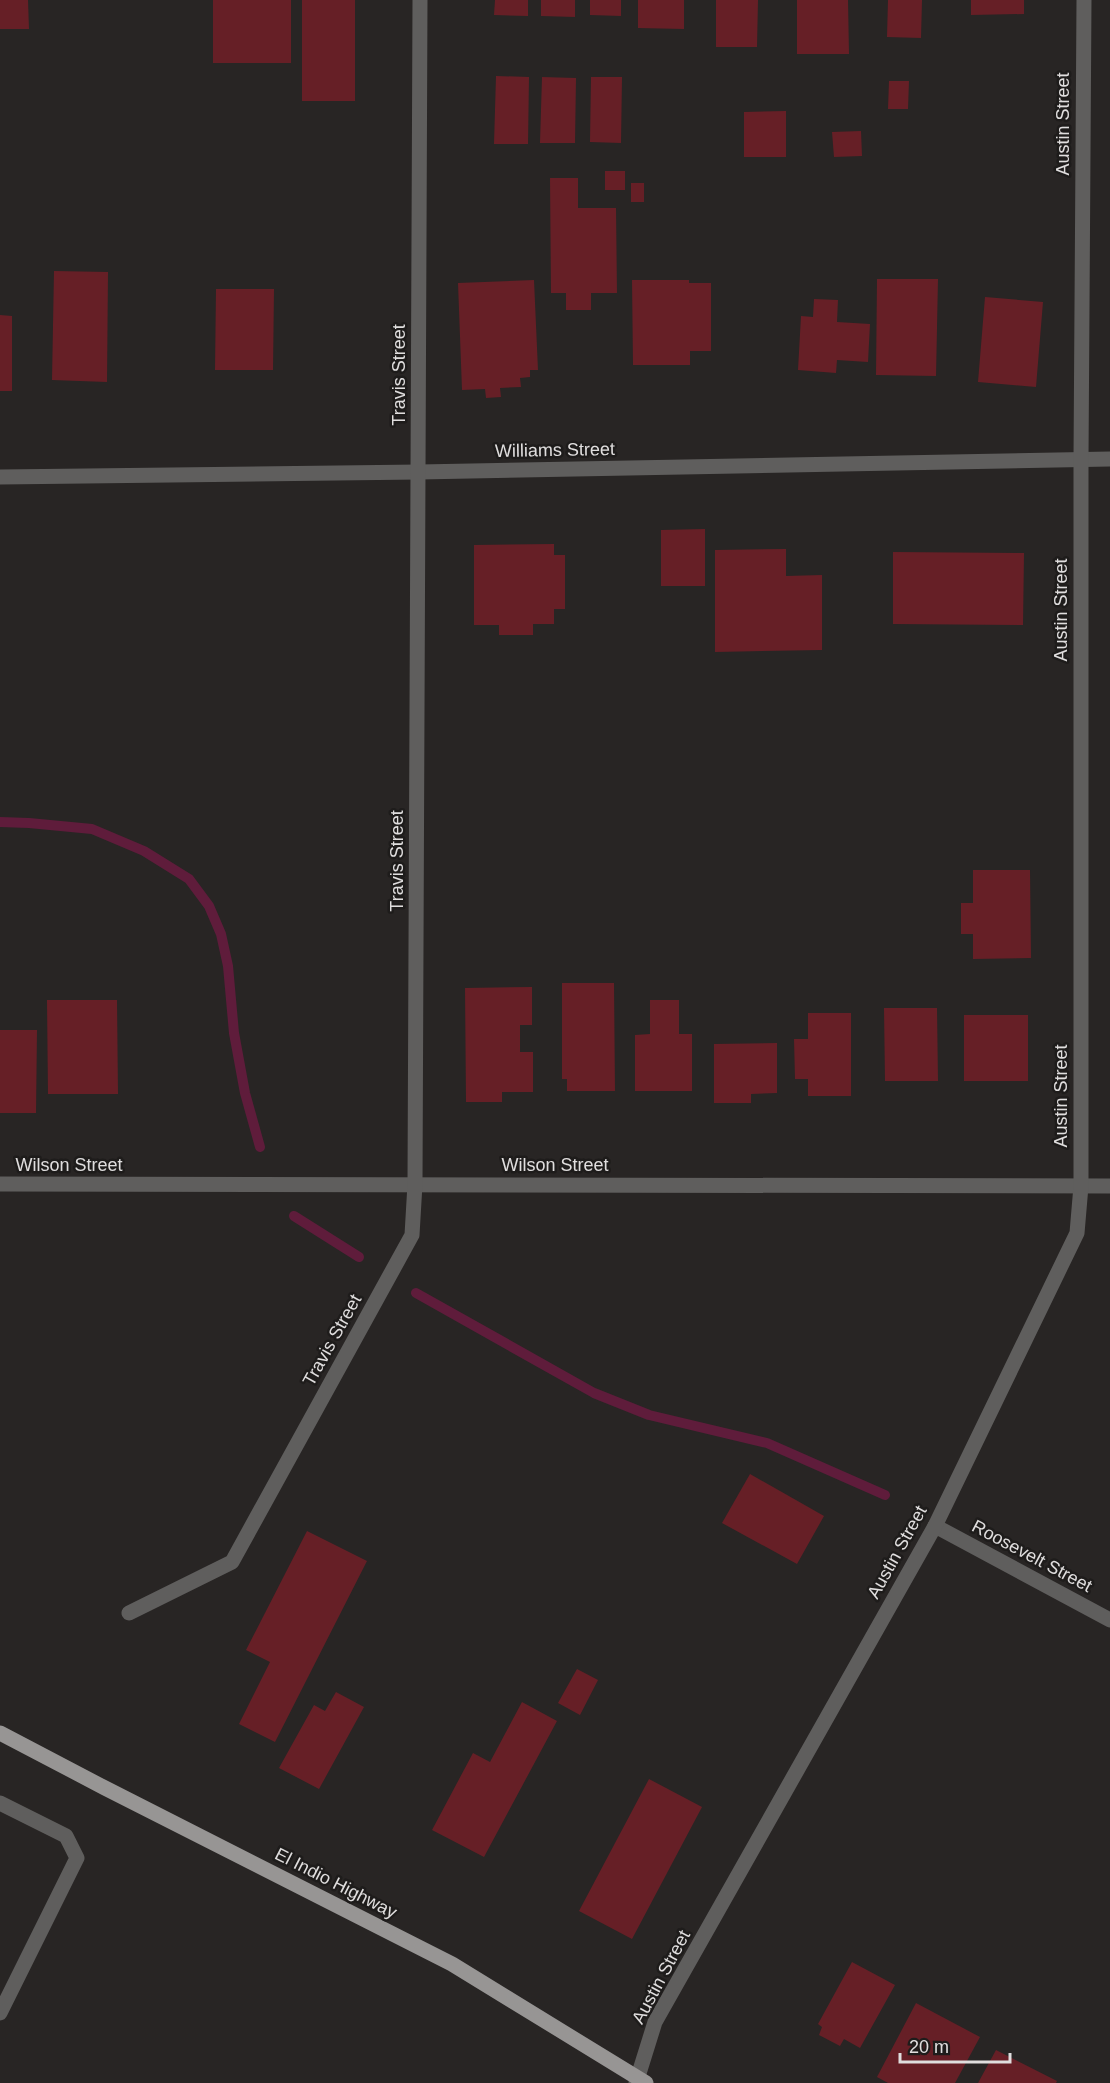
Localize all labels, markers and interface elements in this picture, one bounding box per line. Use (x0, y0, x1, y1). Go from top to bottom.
street label: Austin Street (1053, 72, 1073, 176)
street label: Travis Street (389, 324, 409, 426)
street label: Williams Street (495, 439, 615, 461)
street label: Austin Street (1051, 558, 1071, 662)
street label: Travis Street (387, 810, 407, 912)
street label: Austin Street (1051, 1044, 1071, 1148)
street label: Wilson Street (15, 1155, 123, 1175)
street label: Wilson Street (501, 1155, 609, 1175)
street label: Travis Street (299, 1291, 365, 1389)
street label: Austin Street (863, 1502, 931, 1602)
street label: Roosevelt Street (969, 1516, 1095, 1596)
street label: El Indio Highway (272, 1844, 400, 1922)
street label: Austin Street (628, 1927, 694, 2027)
scale bar (900, 2026, 1010, 2064)
text: 20 m (909, 2037, 949, 2057)

